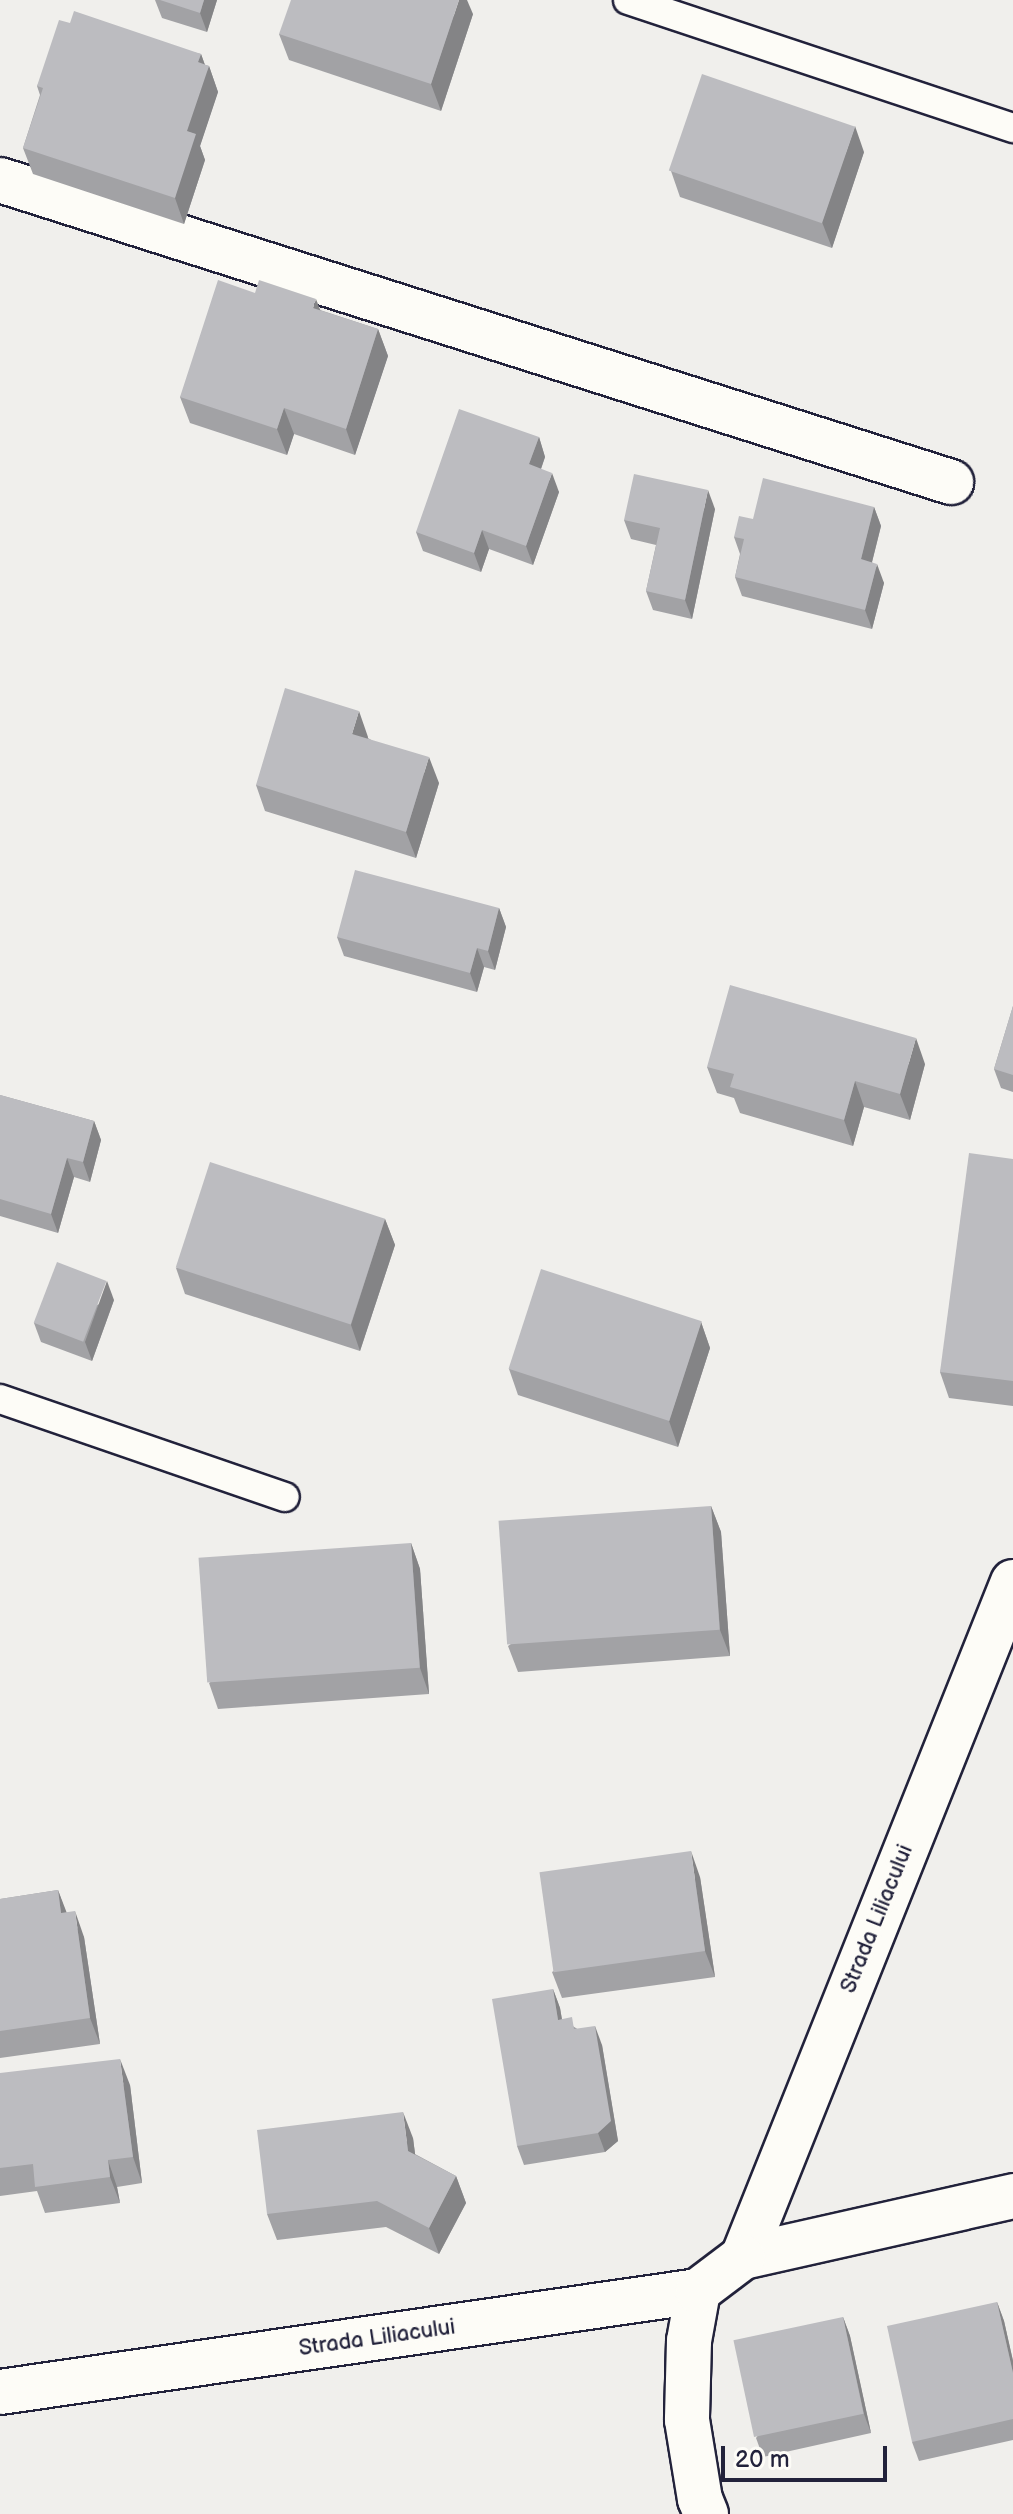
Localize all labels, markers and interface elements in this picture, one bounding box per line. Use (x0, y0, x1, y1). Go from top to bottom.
street label: Strada Liliacului (835, 1841, 919, 1997)
street label: Strada Liliacului (297, 2314, 457, 2362)
scale bar (725, 2430, 891, 2480)
text: 20 m (735, 2445, 790, 2474)

